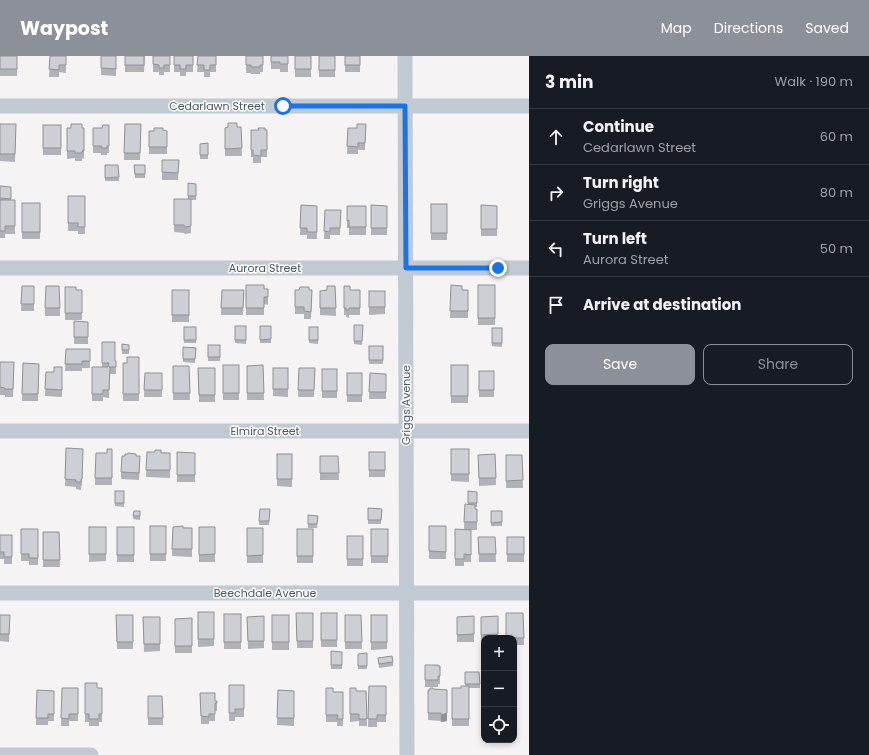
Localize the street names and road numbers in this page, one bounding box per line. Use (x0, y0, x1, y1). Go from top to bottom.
street label: Cedarlawn Street (169, 98, 265, 114)
street label: Aurora Street (229, 260, 301, 276)
street label: Griggs Avenue (398, 365, 414, 445)
street label: Elmira Street (230, 423, 300, 439)
street label: Beechdale Avenue (214, 585, 317, 601)

